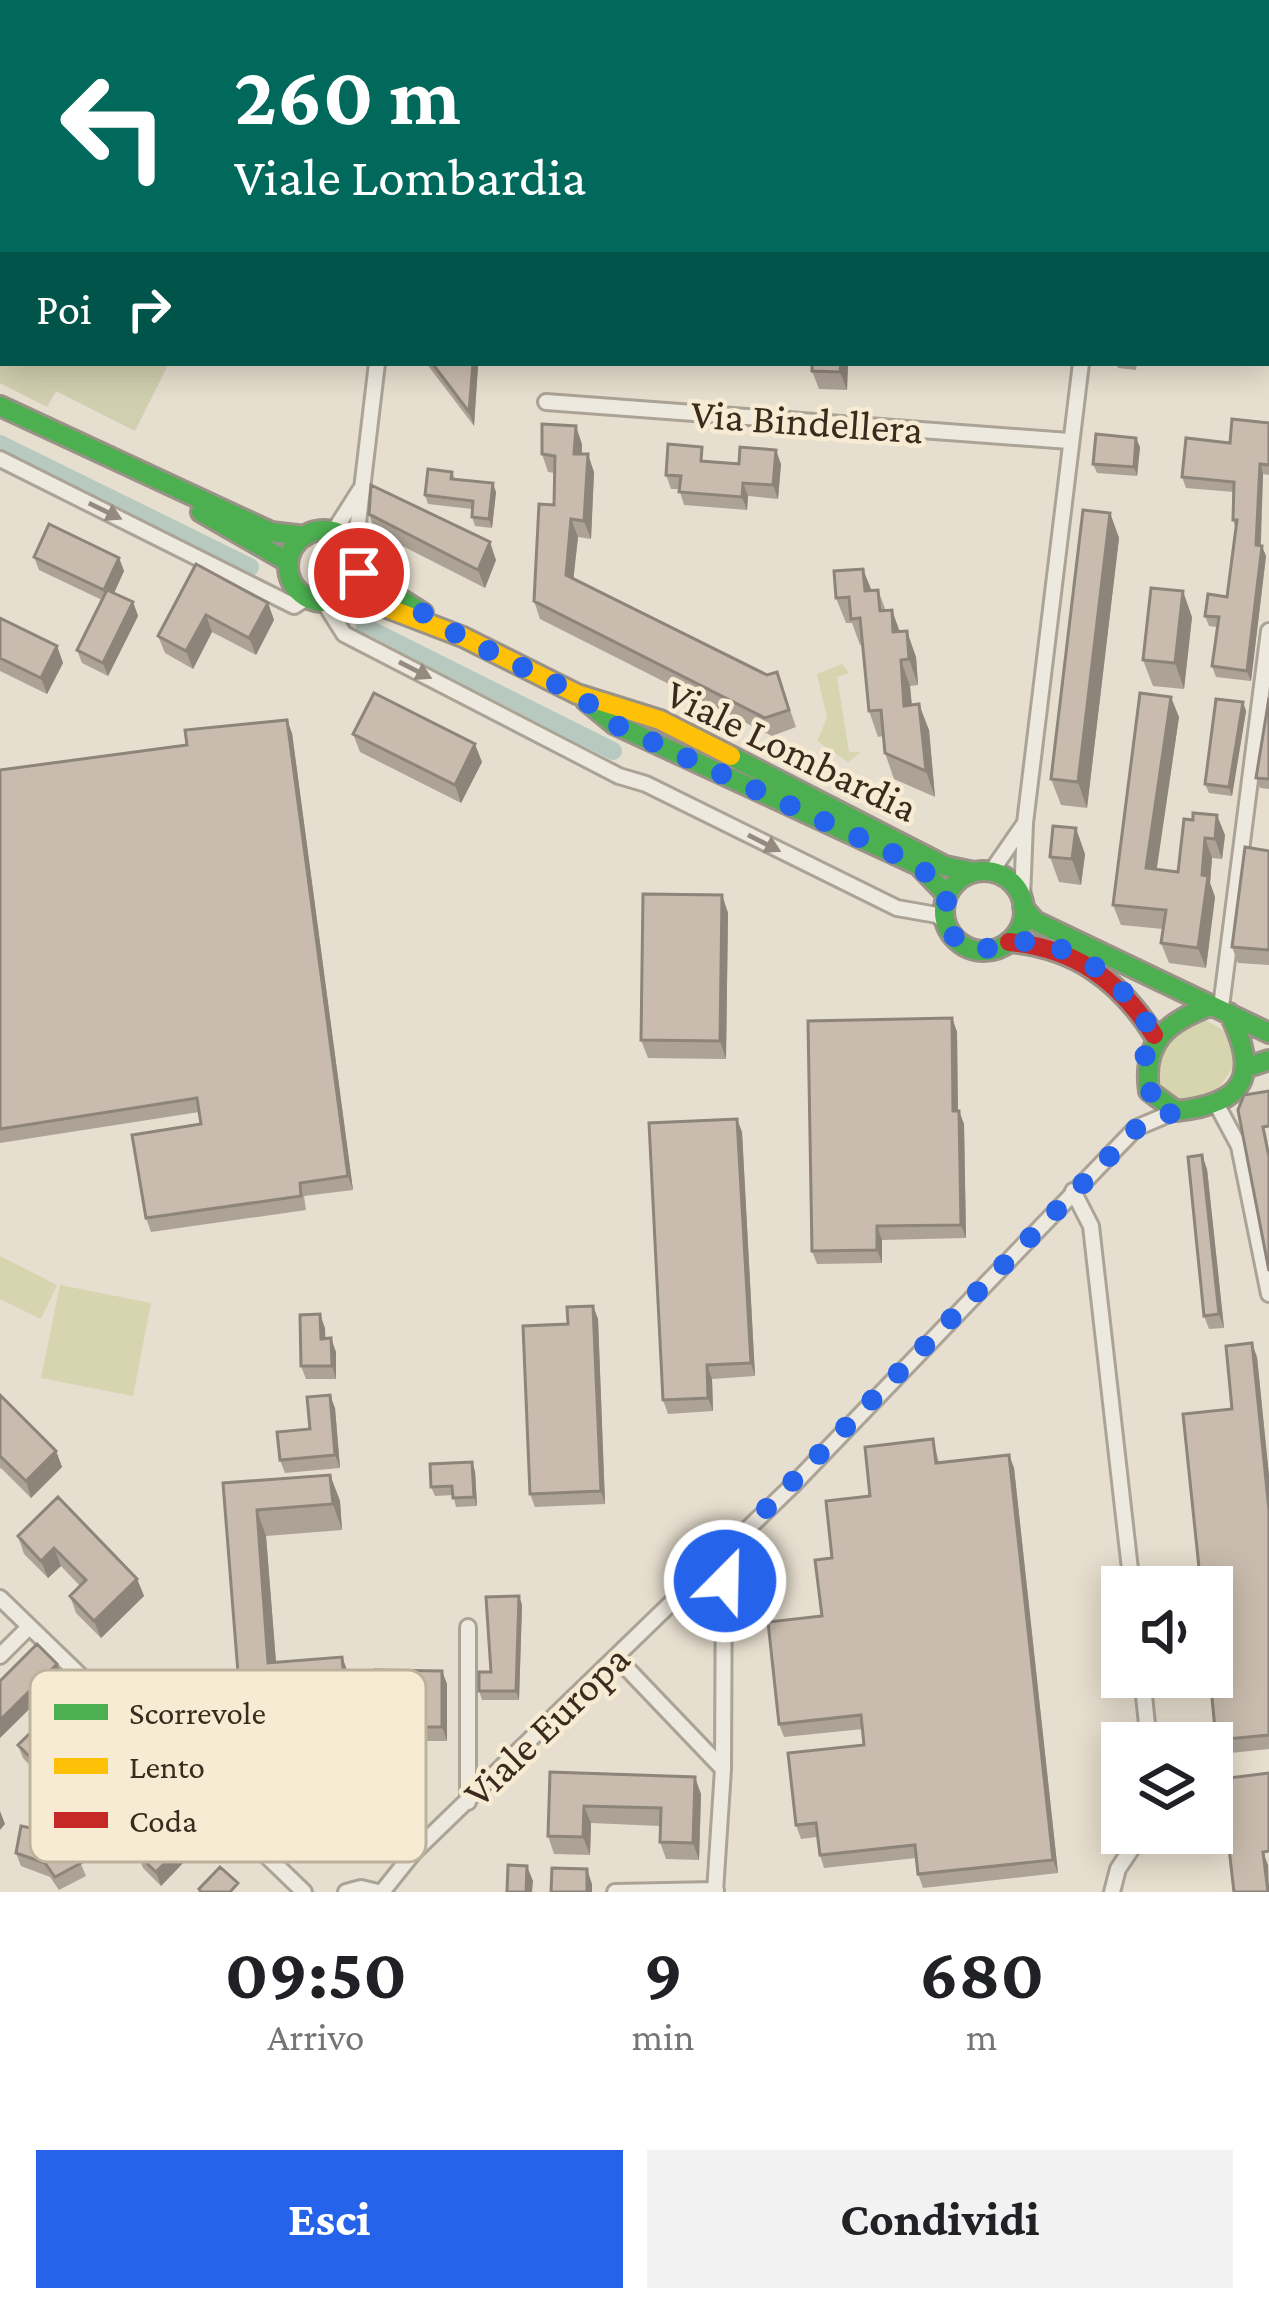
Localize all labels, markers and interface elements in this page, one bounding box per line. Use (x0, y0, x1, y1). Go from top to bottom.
icon: left (36, 48, 192, 204)
text: 260 m (234, 49, 461, 142)
text: Viale Lombardia (234, 147, 587, 207)
icon: right (116, 276, 182, 342)
text: Poi (36, 284, 92, 334)
street label: Via Bindellera (689, 389, 925, 453)
one-way arrow (88, 501, 123, 521)
pin (308, 522, 410, 624)
icon: arrive (326, 540, 392, 606)
one-way arrow (397, 660, 432, 680)
street label: Viale Lombardia (658, 669, 926, 831)
one-way arrow (746, 833, 781, 853)
position arrow (662, 1518, 788, 1644)
map controls (1101, 1566, 1233, 1854)
button: sound (1101, 1566, 1233, 1698)
street label: Viale Europa (453, 1634, 639, 1816)
legend (30, 1670, 426, 1862)
text: Scorrevole (129, 1694, 266, 1731)
button: layers (1101, 1722, 1233, 1854)
text: Lento (129, 1748, 205, 1785)
text: Coda (129, 1802, 197, 1839)
text: 09:50 (225, 1933, 407, 2013)
text: 9 (643, 1933, 683, 2013)
text: 680 (919, 1933, 1044, 2013)
text: Arrivo (267, 2015, 364, 2058)
text: min (632, 2015, 694, 2058)
text: m (966, 2015, 997, 2058)
button: Esci (36, 2150, 623, 2288)
button: Condividi (647, 2150, 1233, 2288)

